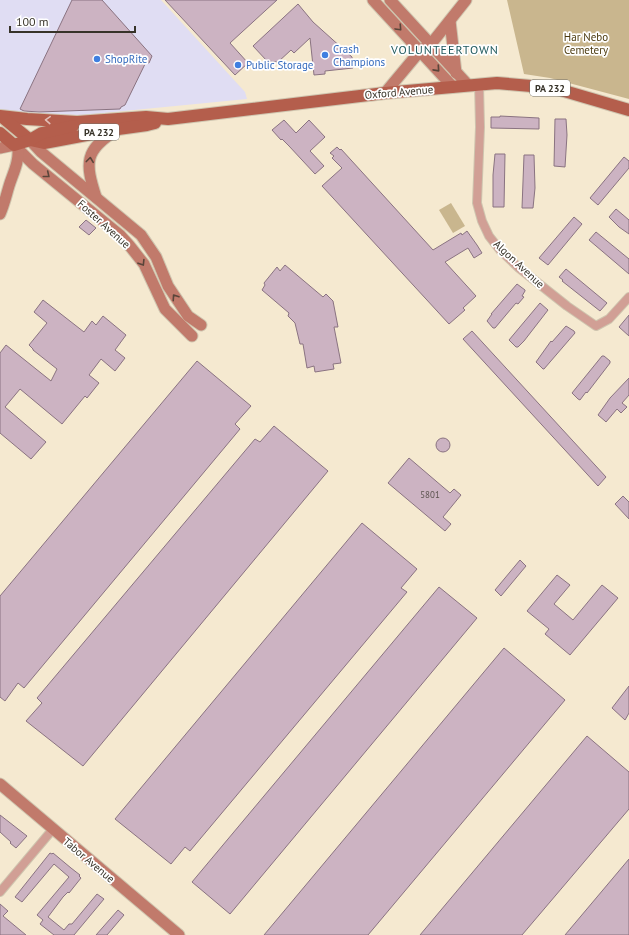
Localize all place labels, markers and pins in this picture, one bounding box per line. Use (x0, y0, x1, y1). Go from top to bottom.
place label: Crash Champions (333, 42, 385, 69)
marker: Crash Champions (320, 50, 330, 60)
place label: ShopRite (105, 52, 148, 66)
marker: ShopRite (92, 54, 102, 64)
place label: Public Storage (246, 58, 314, 72)
marker: Public Storage (233, 60, 243, 70)

